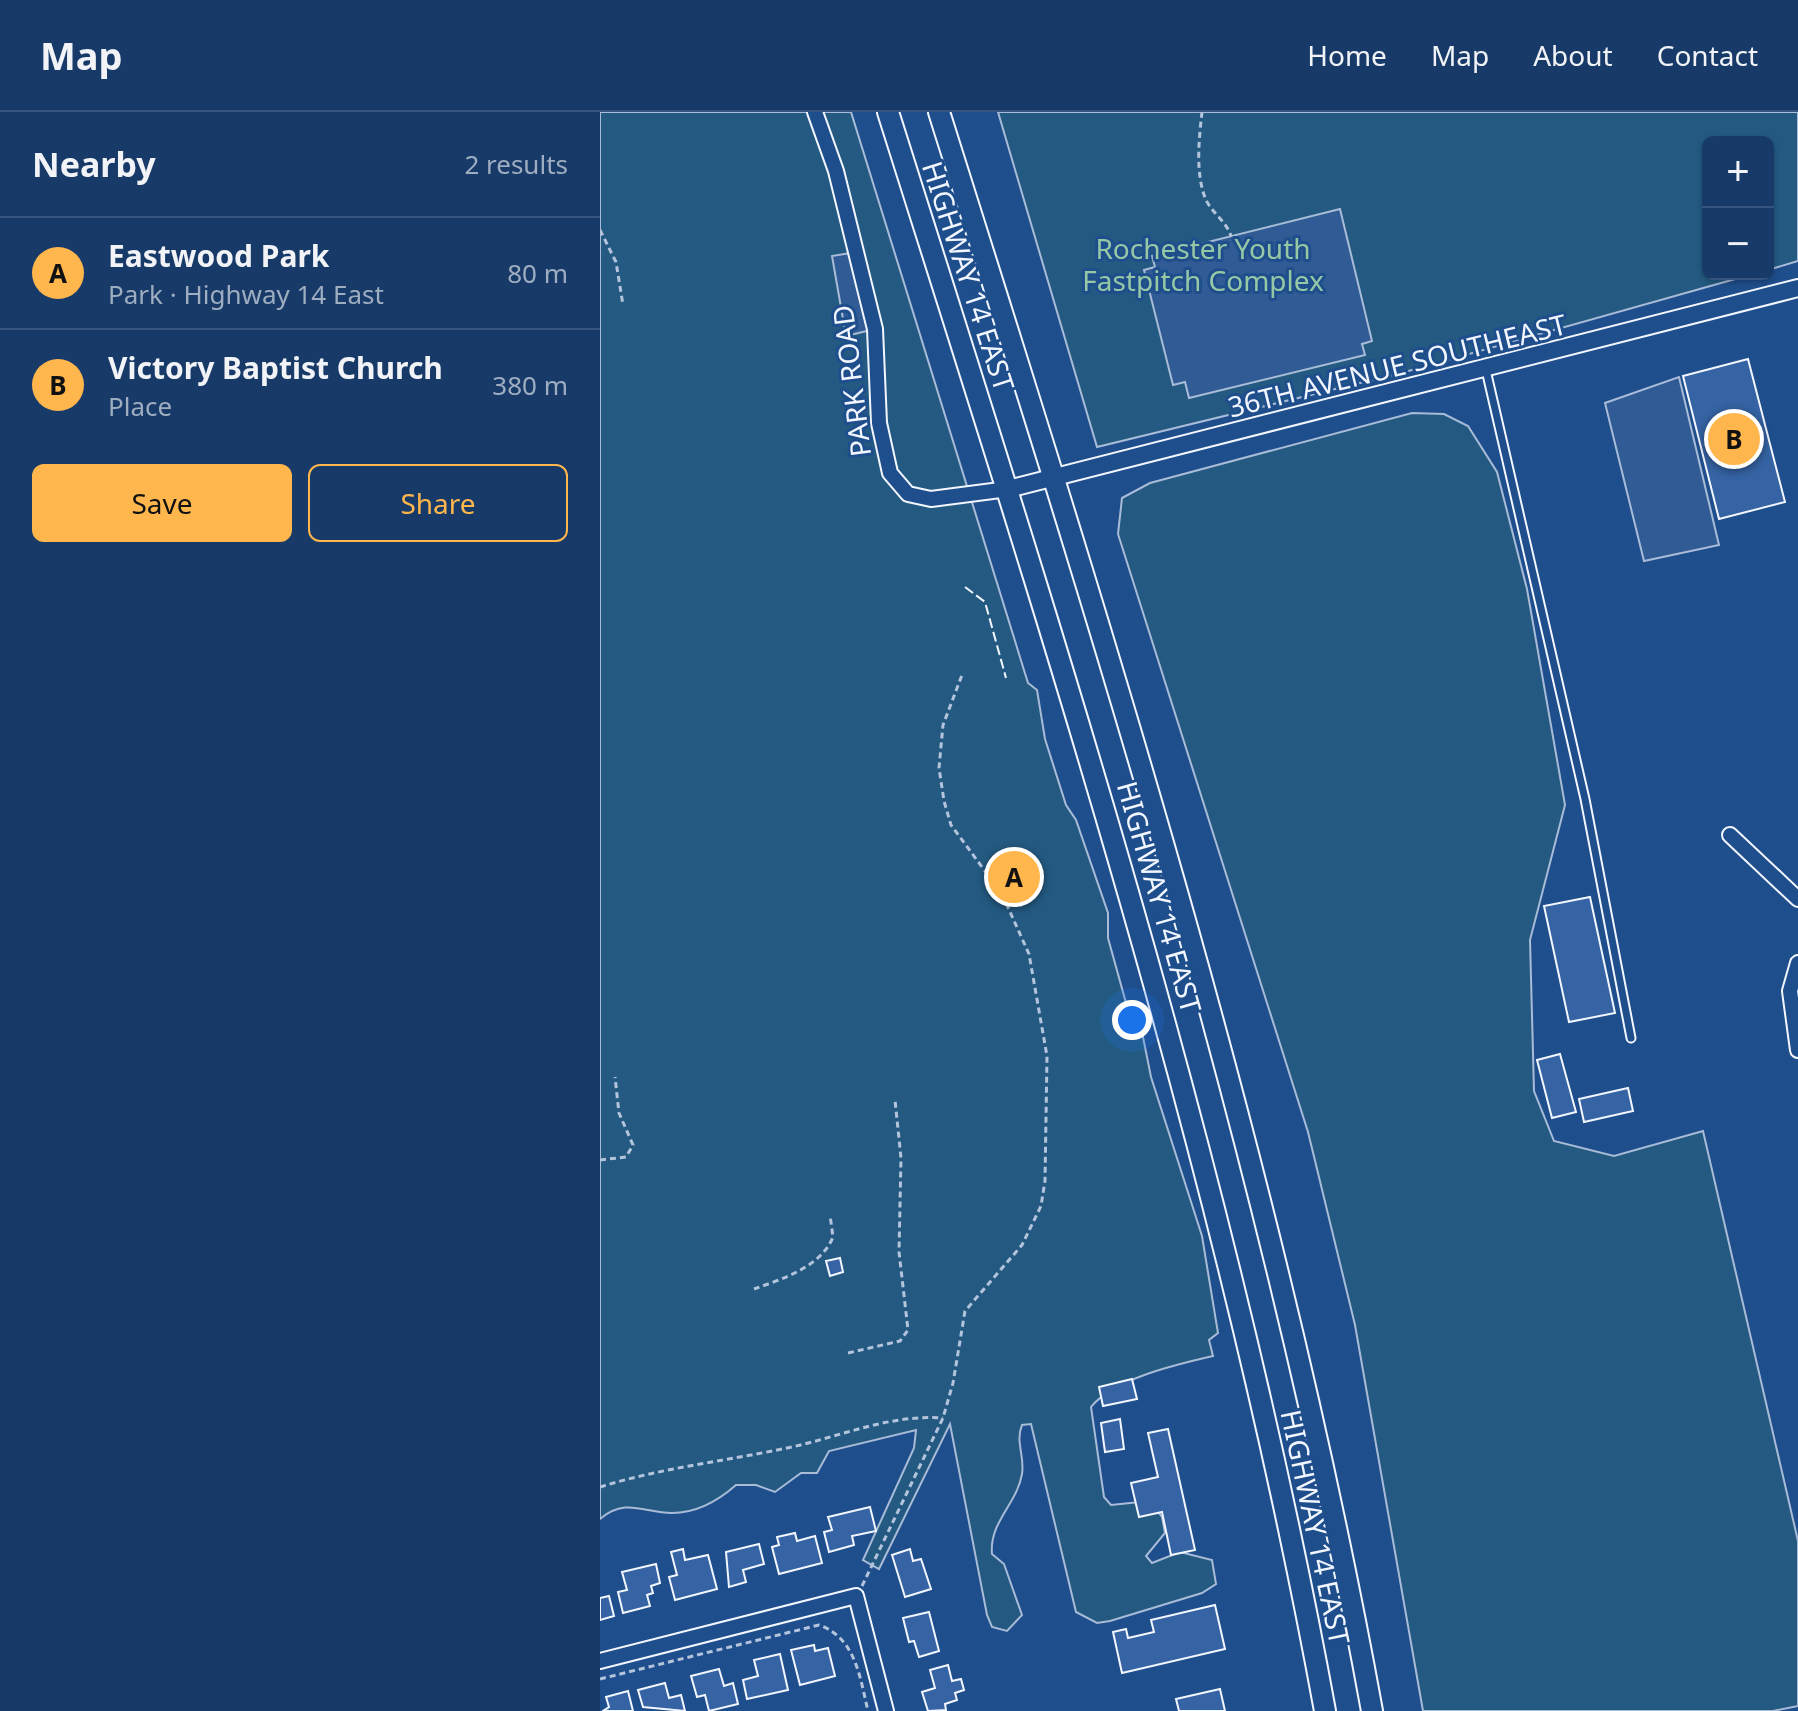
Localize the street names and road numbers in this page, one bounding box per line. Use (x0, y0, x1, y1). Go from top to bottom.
street label: HIGHWAY 14 EAST (914, 156, 1024, 396)
street label: PARK ROAD (823, 303, 879, 459)
street label: 36TH AVENUE SOUTHEAST (1224, 304, 1571, 426)
street label: HIGHWAY 14 EAST (1109, 777, 1211, 1018)
street label: HIGHWAY 14 EAST (1273, 1406, 1360, 1648)

